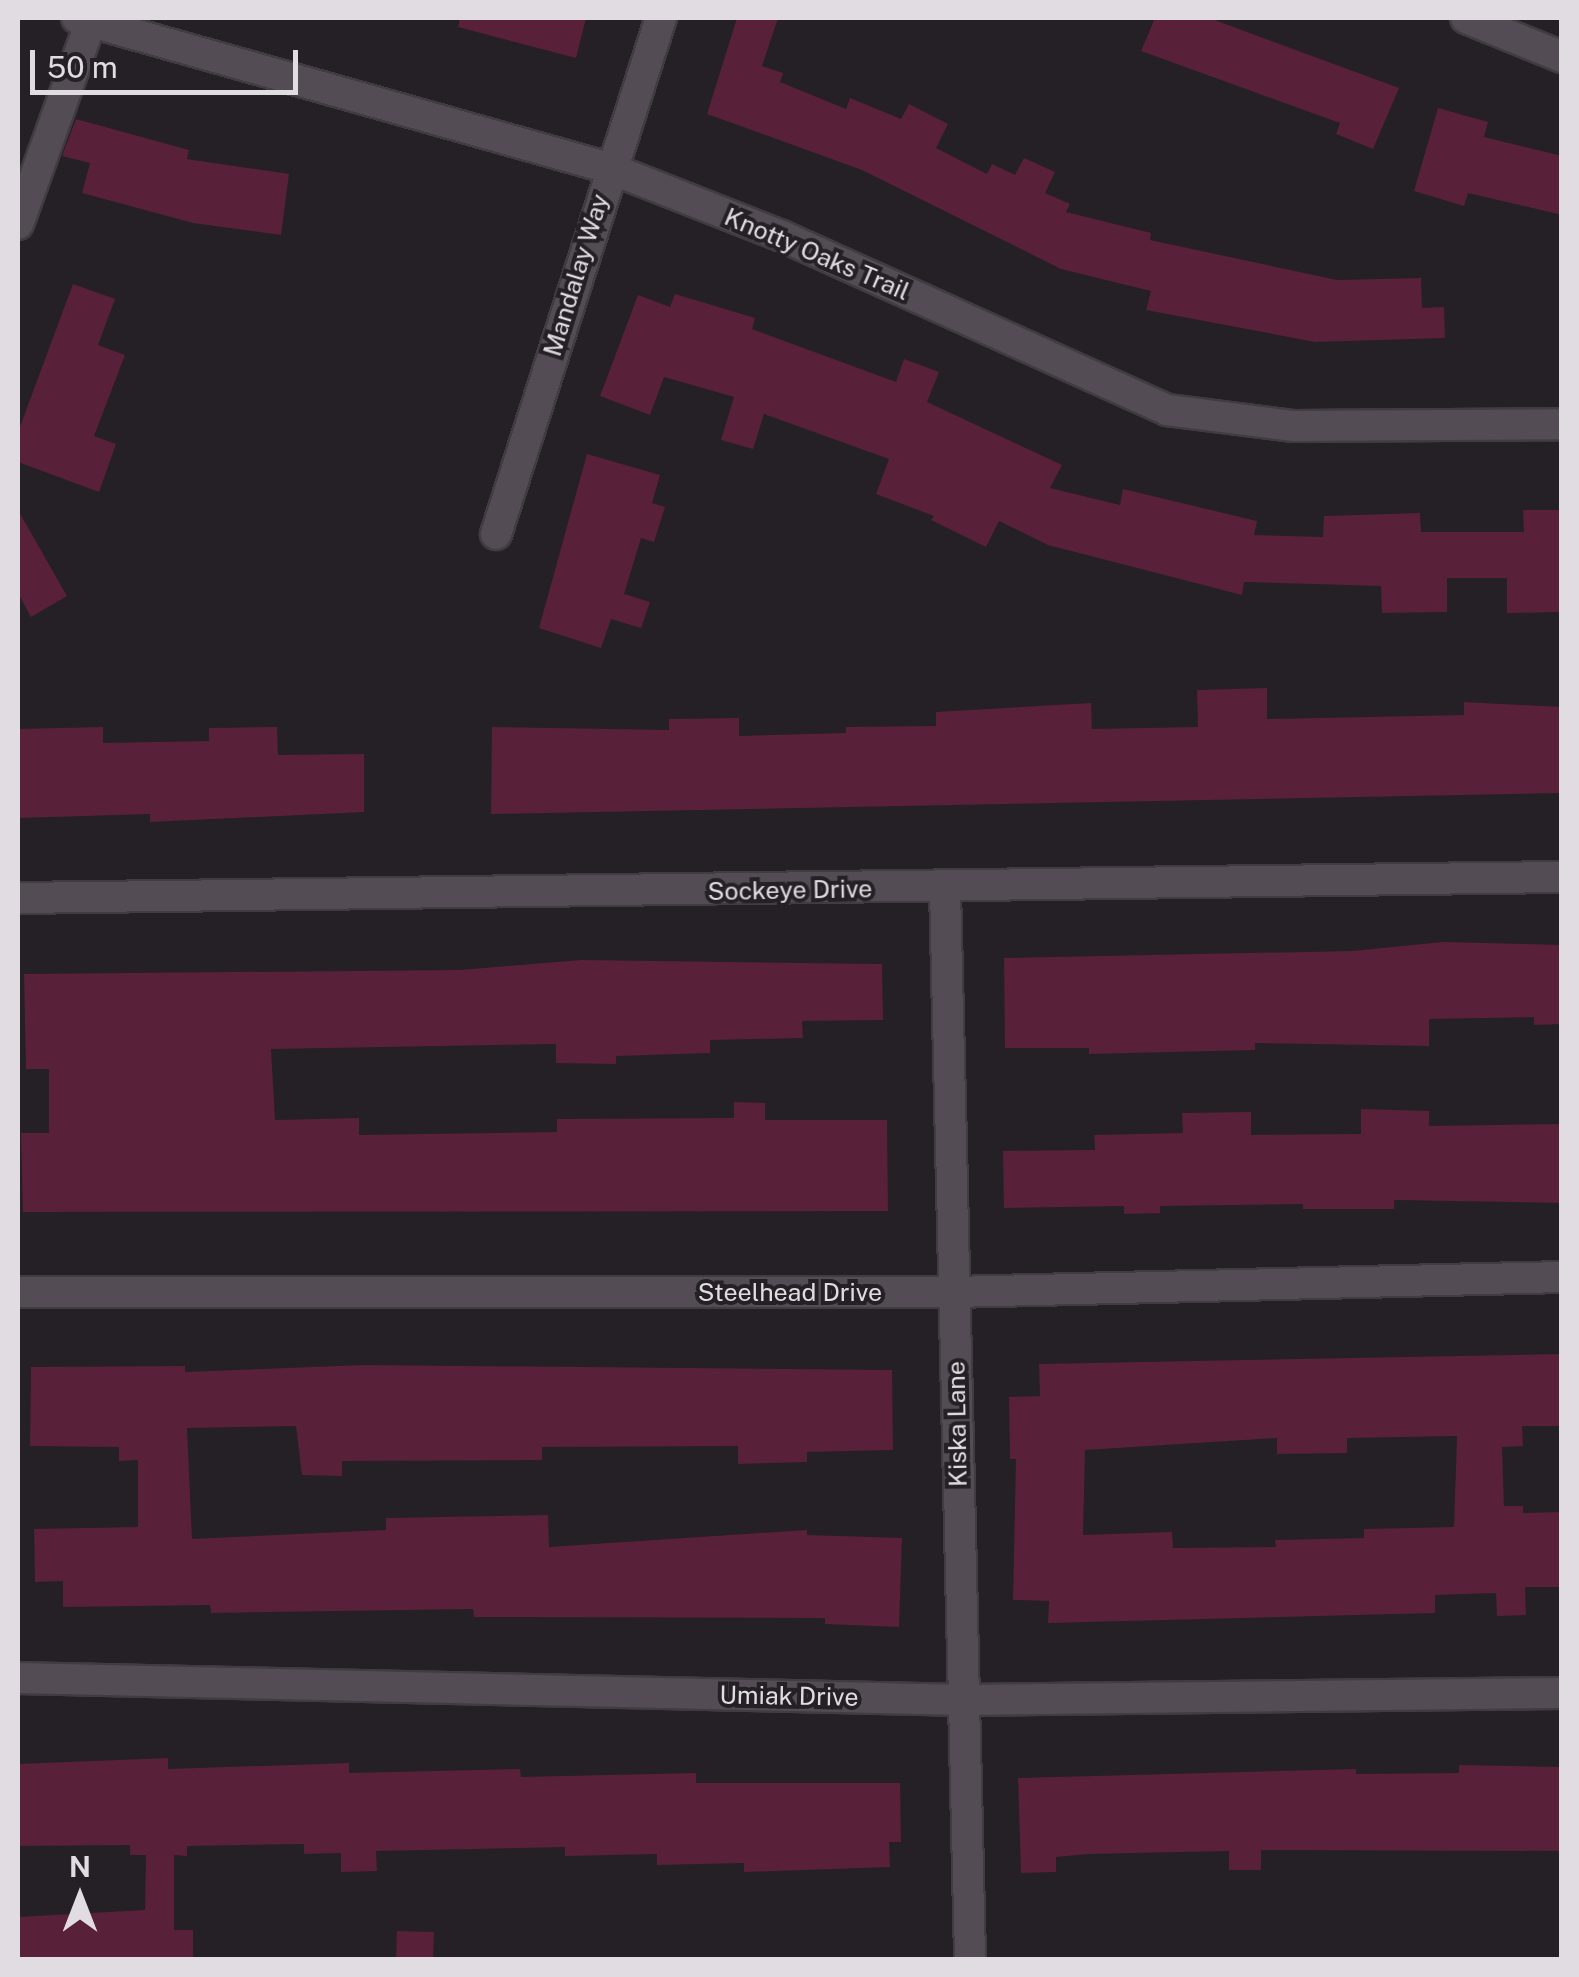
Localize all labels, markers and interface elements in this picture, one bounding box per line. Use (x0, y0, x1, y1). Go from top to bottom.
scale bar (35, 30, 302, 92)
text: 50 m (47, 49, 118, 85)
street label: Mandalay Way (537, 190, 615, 360)
street label: Knotty Oaks Trail (720, 201, 914, 307)
street label: Sockeye Drive (707, 874, 873, 906)
street label: Steelhead Drive (698, 1277, 882, 1307)
street label: Kiska Lane (941, 1361, 973, 1487)
street label: Umiak Drive (719, 1680, 859, 1712)
north arrow (30, 1847, 130, 1947)
text: N (69, 1850, 91, 1883)

